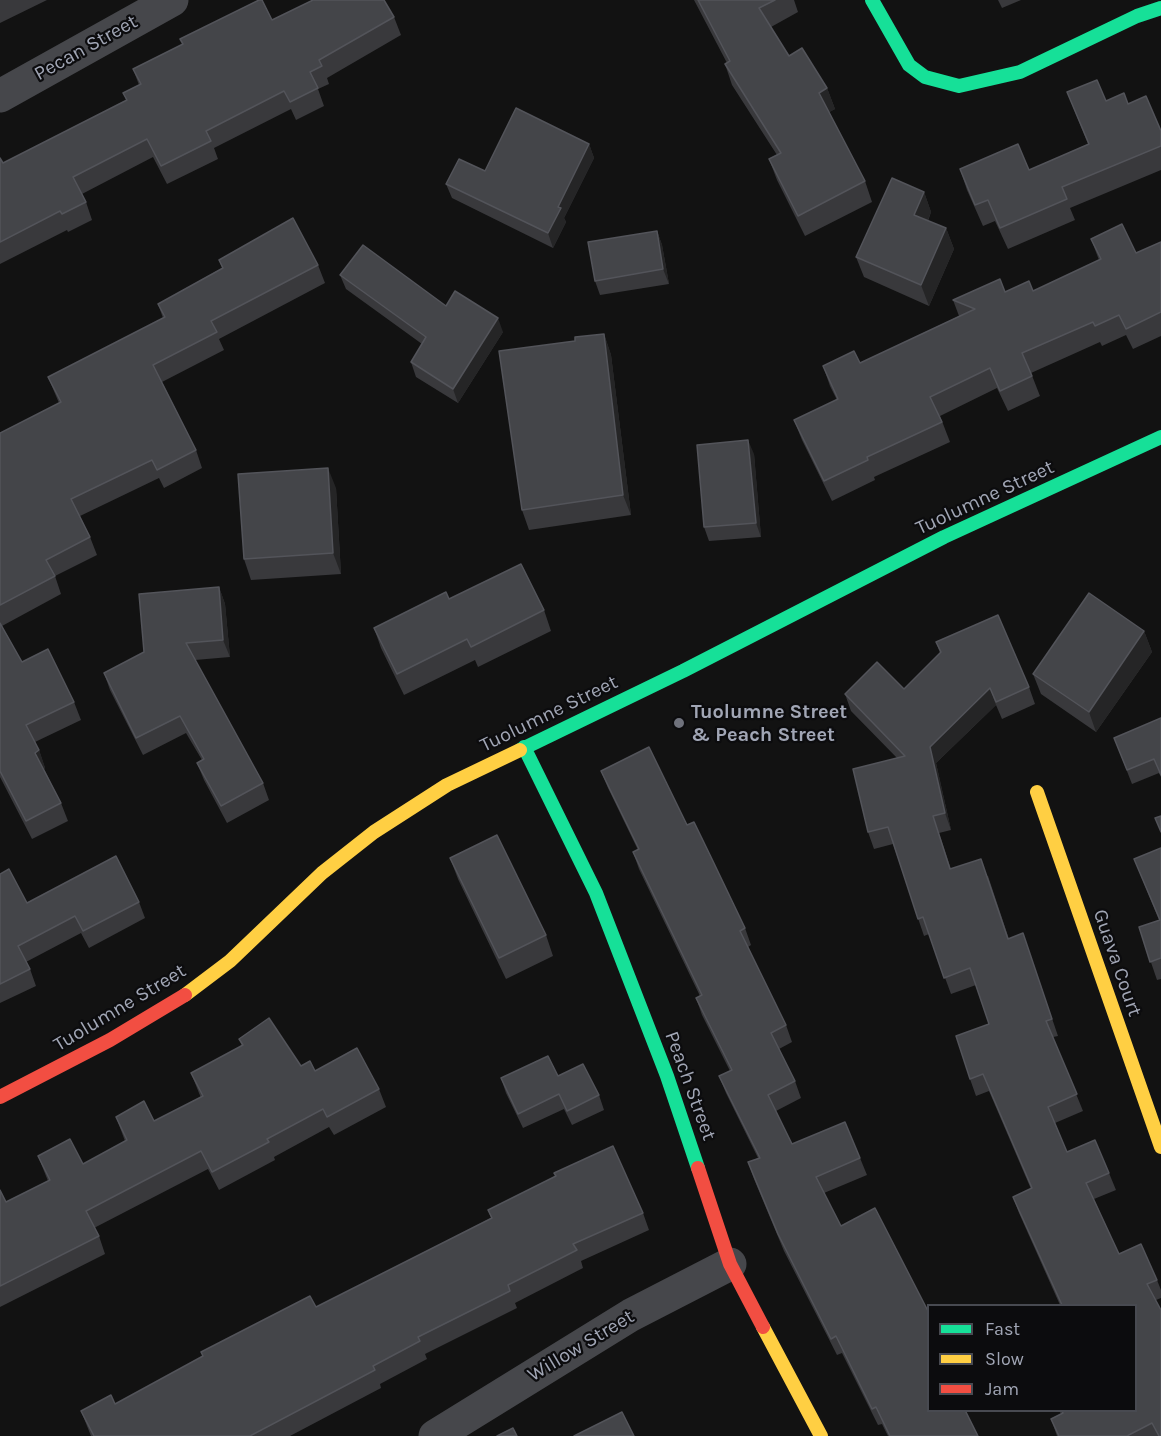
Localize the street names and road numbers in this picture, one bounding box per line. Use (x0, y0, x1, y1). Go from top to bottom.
street label: Pecan Street (30, 10, 142, 86)
street label: Tuolumne Street (912, 455, 1058, 541)
street label: Tuolumne Street (476, 670, 622, 758)
street label: Guava Court (1087, 906, 1147, 1020)
street label: Tuolumne Street (49, 959, 191, 1057)
street label: Peach Street (659, 1028, 721, 1144)
street label: Willow Street (523, 1305, 639, 1387)

